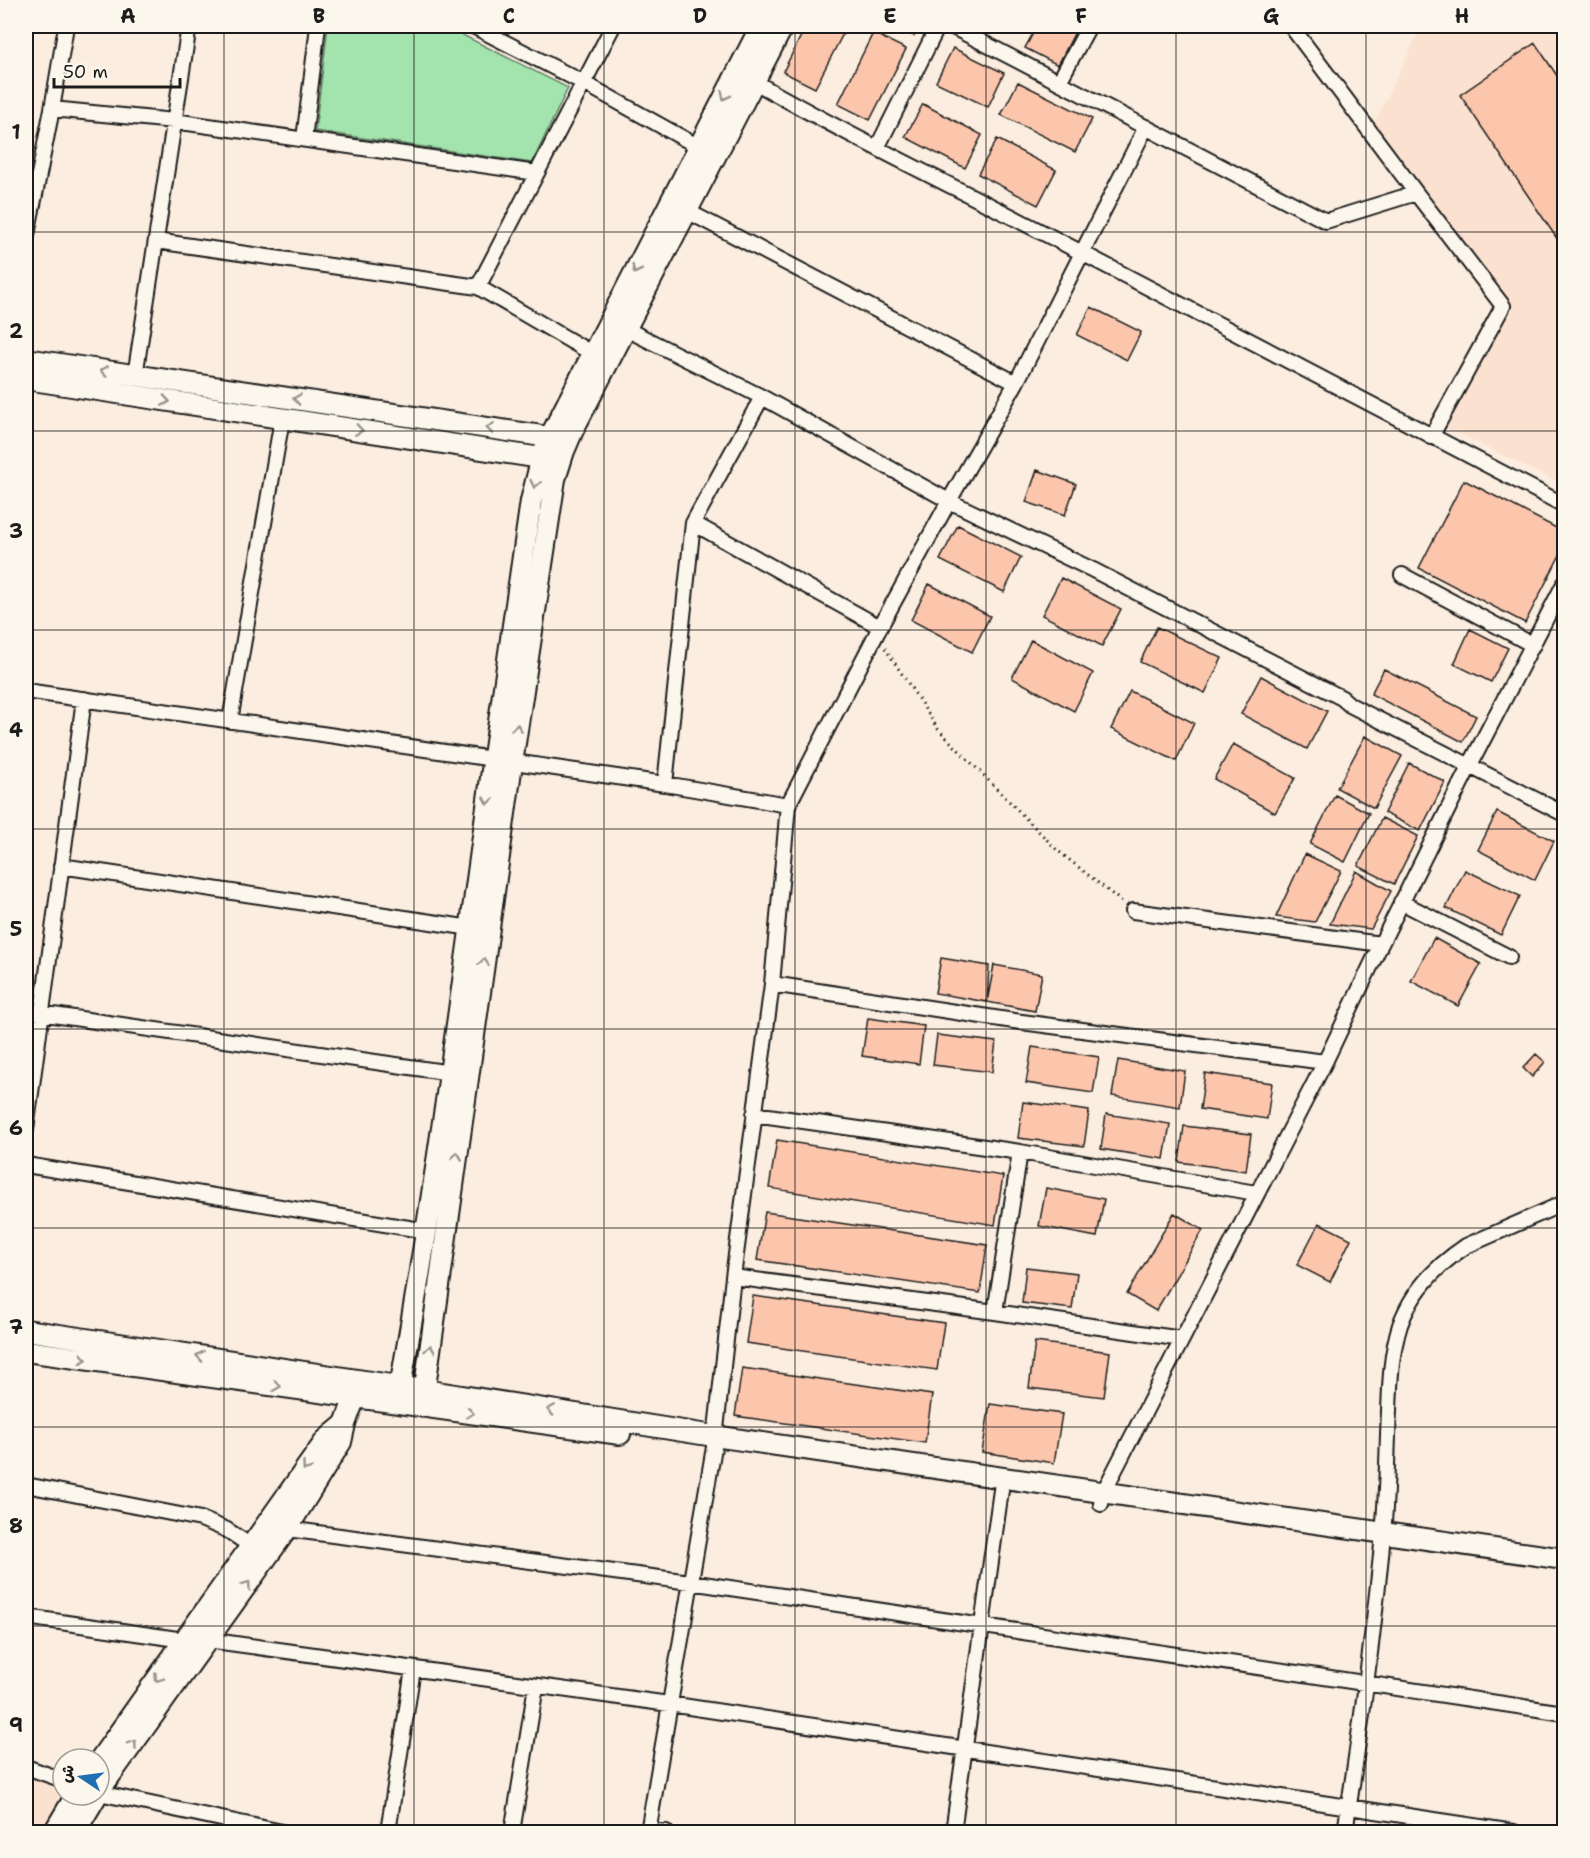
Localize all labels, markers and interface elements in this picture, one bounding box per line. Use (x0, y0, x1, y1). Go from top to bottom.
text: A (120, 3, 136, 29)
text: B (313, 3, 325, 29)
text: C (503, 3, 515, 29)
text: D (693, 3, 707, 29)
text: E (883, 3, 897, 29)
text: F (1075, 3, 1087, 29)
text: G (1263, 3, 1279, 29)
text: H (1455, 3, 1469, 29)
scale bar (54, 51, 180, 89)
text: 50 m (63, 60, 108, 84)
one-way arrow (721, 90, 732, 101)
text: 1 (11, 119, 21, 145)
one-way arrow (632, 264, 643, 274)
text: 2 (9, 318, 23, 344)
one-way arrow (99, 365, 108, 377)
one-way arrow (161, 394, 171, 407)
one-way arrow (292, 394, 301, 406)
one-way arrow (485, 422, 494, 434)
one-way arrow (354, 424, 364, 436)
one-way arrow (530, 478, 543, 488)
text: 3 (9, 518, 23, 544)
text: 4 (9, 717, 23, 743)
one-way arrow (510, 723, 523, 733)
one-way arrow (482, 797, 495, 806)
text: 5 (10, 916, 22, 942)
one-way arrow (477, 958, 489, 967)
text: 6 (9, 1115, 23, 1141)
one-way arrow (450, 1151, 462, 1160)
text: 7 (9, 1314, 23, 1340)
one-way arrow (423, 1344, 436, 1353)
one-way arrow (196, 1351, 205, 1363)
one-way arrow (79, 1352, 88, 1364)
one-way arrow (272, 1380, 281, 1392)
one-way arrow (546, 1404, 556, 1417)
one-way arrow (465, 1407, 474, 1419)
one-way arrow (302, 1461, 313, 1472)
text: 8 (9, 1513, 23, 1539)
one-way arrow (239, 1581, 250, 1592)
one-way arrow (154, 1672, 165, 1683)
text: 9 (9, 1712, 23, 1738)
one-way arrow (126, 1739, 137, 1750)
north arrow (51, 1747, 111, 1807)
text: ش (55, 1763, 79, 1785)

